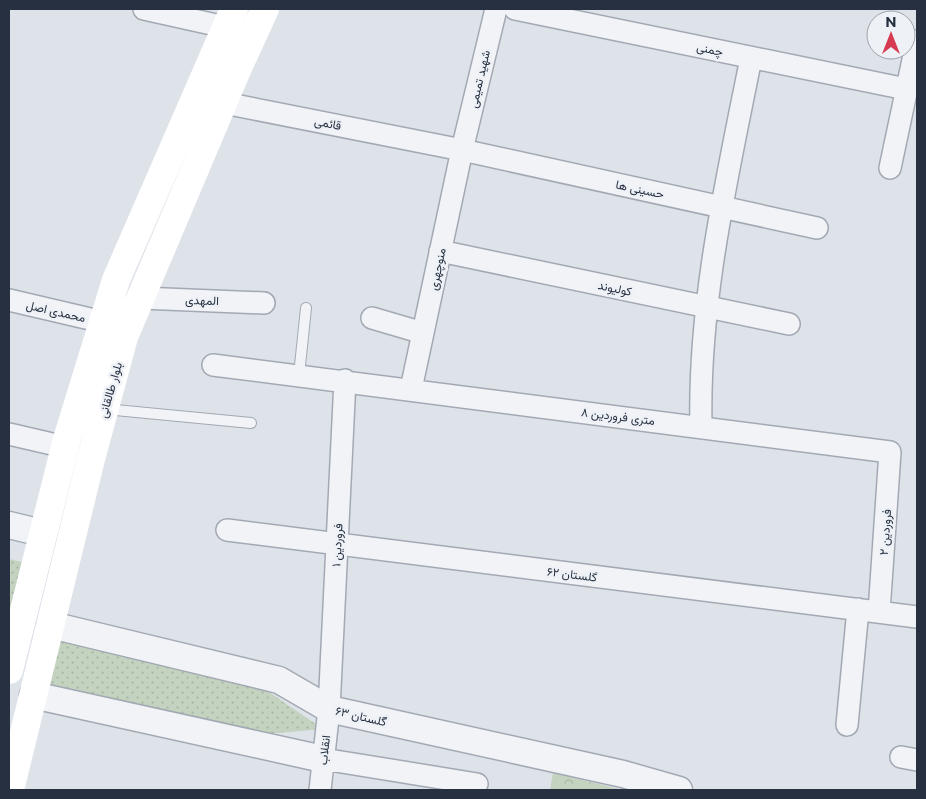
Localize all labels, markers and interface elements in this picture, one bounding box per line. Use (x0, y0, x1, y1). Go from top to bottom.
north arrow (866, 10, 916, 60)
text: N (885, 13, 897, 31)
street label: چمنی (695, 39, 725, 60)
street label: شهید تمیمی (465, 49, 494, 110)
street label: قائمی (313, 113, 343, 134)
street label: حسینی ها (614, 177, 666, 202)
street label: منوچهری (425, 246, 450, 292)
street label: کولیوند (596, 277, 633, 300)
street label: المهدی (185, 292, 219, 309)
street label: محمدی اصل (25, 297, 87, 326)
street label: بلوار طالقانی (95, 360, 126, 420)
street label: ۸ متری فروردین (580, 404, 656, 429)
street label: فروردین ۲ (876, 508, 895, 556)
street label: فروردین ۱ (328, 523, 347, 567)
street label: گلستان ۶۲ (546, 563, 598, 585)
street label: گلستان ۶۳ (334, 703, 388, 729)
street label: انقلاب (315, 734, 333, 766)

